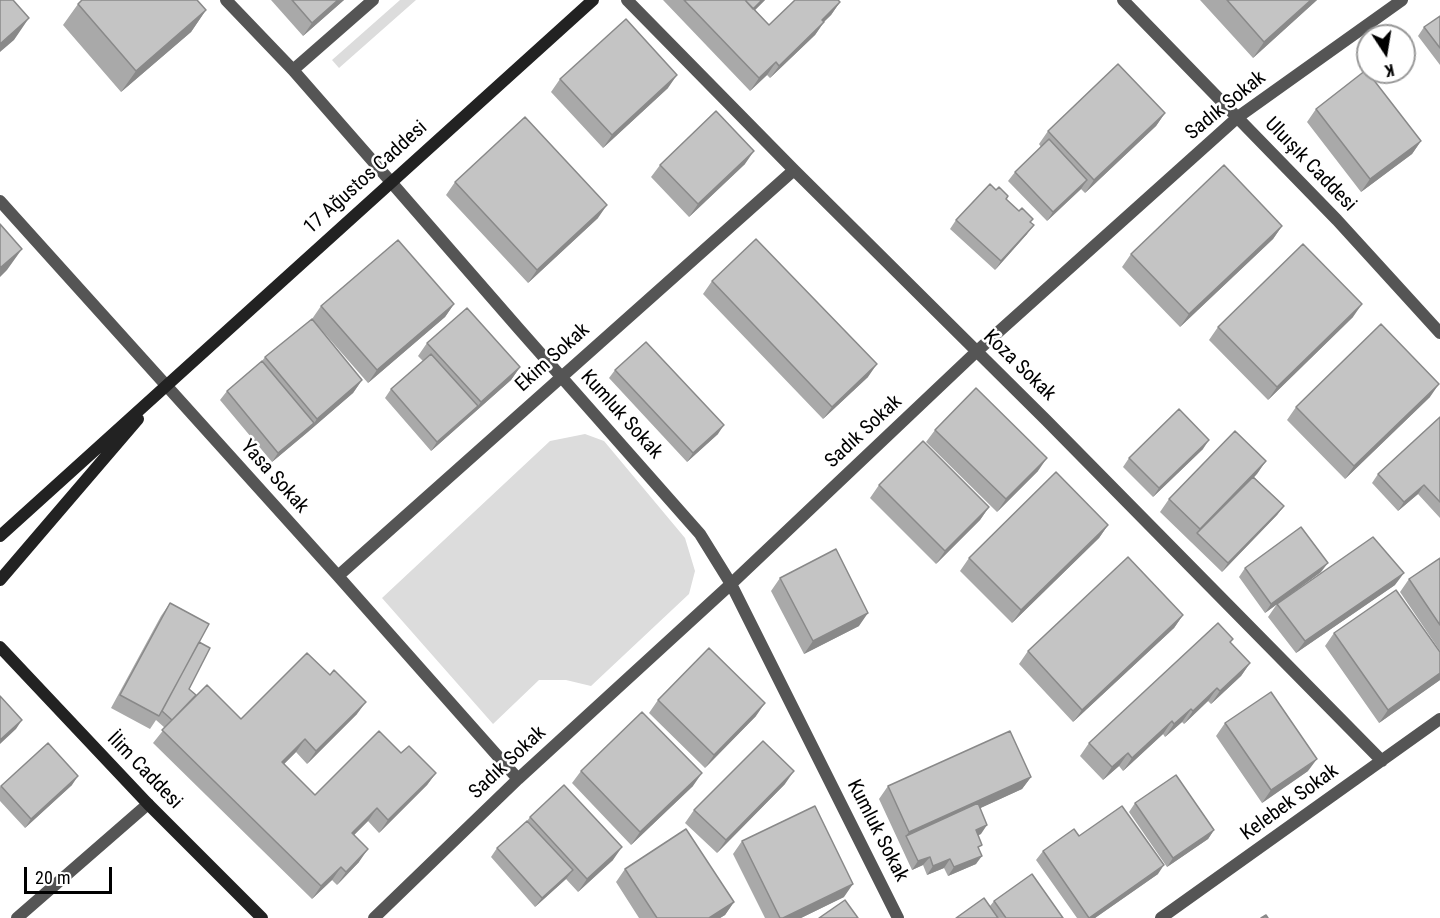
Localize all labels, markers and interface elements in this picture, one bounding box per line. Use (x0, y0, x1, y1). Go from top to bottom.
north arrow (1356, 24, 1416, 84)
text: K (1383, 60, 1396, 80)
street label: Sadık Sokak (1181, 66, 1271, 146)
street label: Uluışık Caddesi (1259, 113, 1361, 217)
street label: 17 Ağustos Caddesi (299, 116, 433, 240)
street label: Ekim Sokak (511, 319, 595, 397)
street label: Koza Sokak (978, 326, 1060, 406)
street label: Kumluk Sokak (575, 366, 667, 464)
street label: Sadık Sokak (821, 390, 907, 474)
street label: Yasa Sokak (235, 435, 313, 519)
street label: Sadık Sokak (465, 721, 551, 805)
street label: İlim Caddesi (101, 728, 187, 814)
street label: Kelebek Sokak (1236, 760, 1344, 846)
street label: Kumluk Sokak (841, 776, 913, 886)
scale bar (27, 855, 116, 893)
text: 20 m (35, 867, 70, 888)

